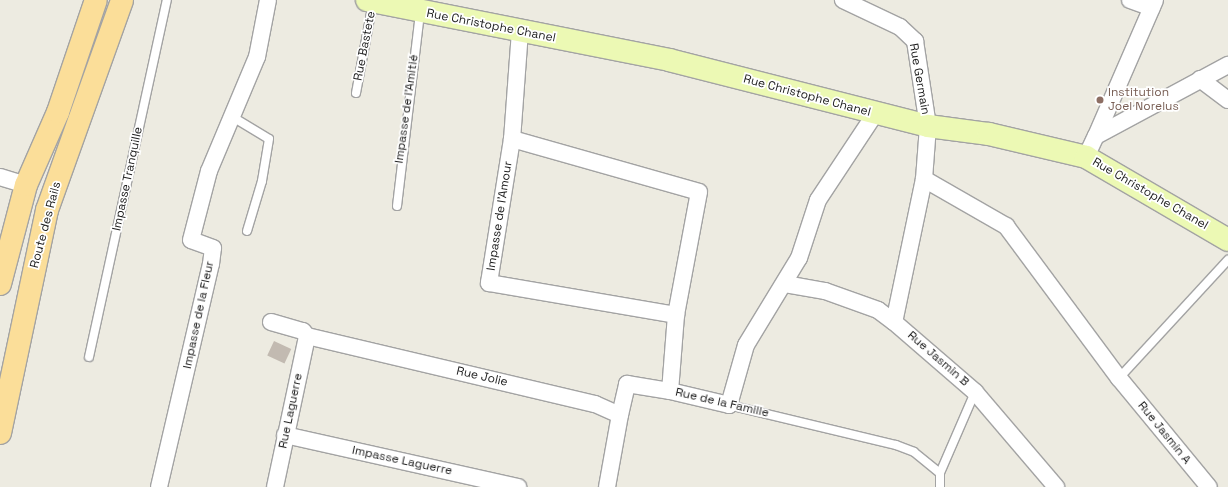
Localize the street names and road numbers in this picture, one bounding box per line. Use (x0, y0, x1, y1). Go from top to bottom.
street label: Rue Christophe Chanel (425, 6, 557, 46)
street label: Rue Bastete (351, 10, 379, 82)
street label: Rue Germain (906, 42, 932, 116)
street label: Impasse de l'Amitié (392, 54, 422, 164)
street label: Rue Christophe Chanel (742, 72, 872, 120)
street label: Impasse Tranquille (110, 125, 146, 233)
street label: Rue Christophe Chanel (1090, 155, 1210, 233)
street label: Impasse de l'Amour (484, 160, 516, 272)
street label: Route des Rails (28, 180, 64, 270)
street label: Impasse de la Fleur (181, 260, 217, 370)
street label: Rue Jasmin B (904, 328, 972, 390)
street label: Rue Jolie (455, 364, 509, 390)
street label: Rue Laguerre (276, 372, 306, 450)
street label: Rue de la Famille (674, 385, 770, 421)
street label: Rue Jasmin A (1134, 399, 1194, 467)
street label: Impasse Laguerre (351, 443, 453, 479)

